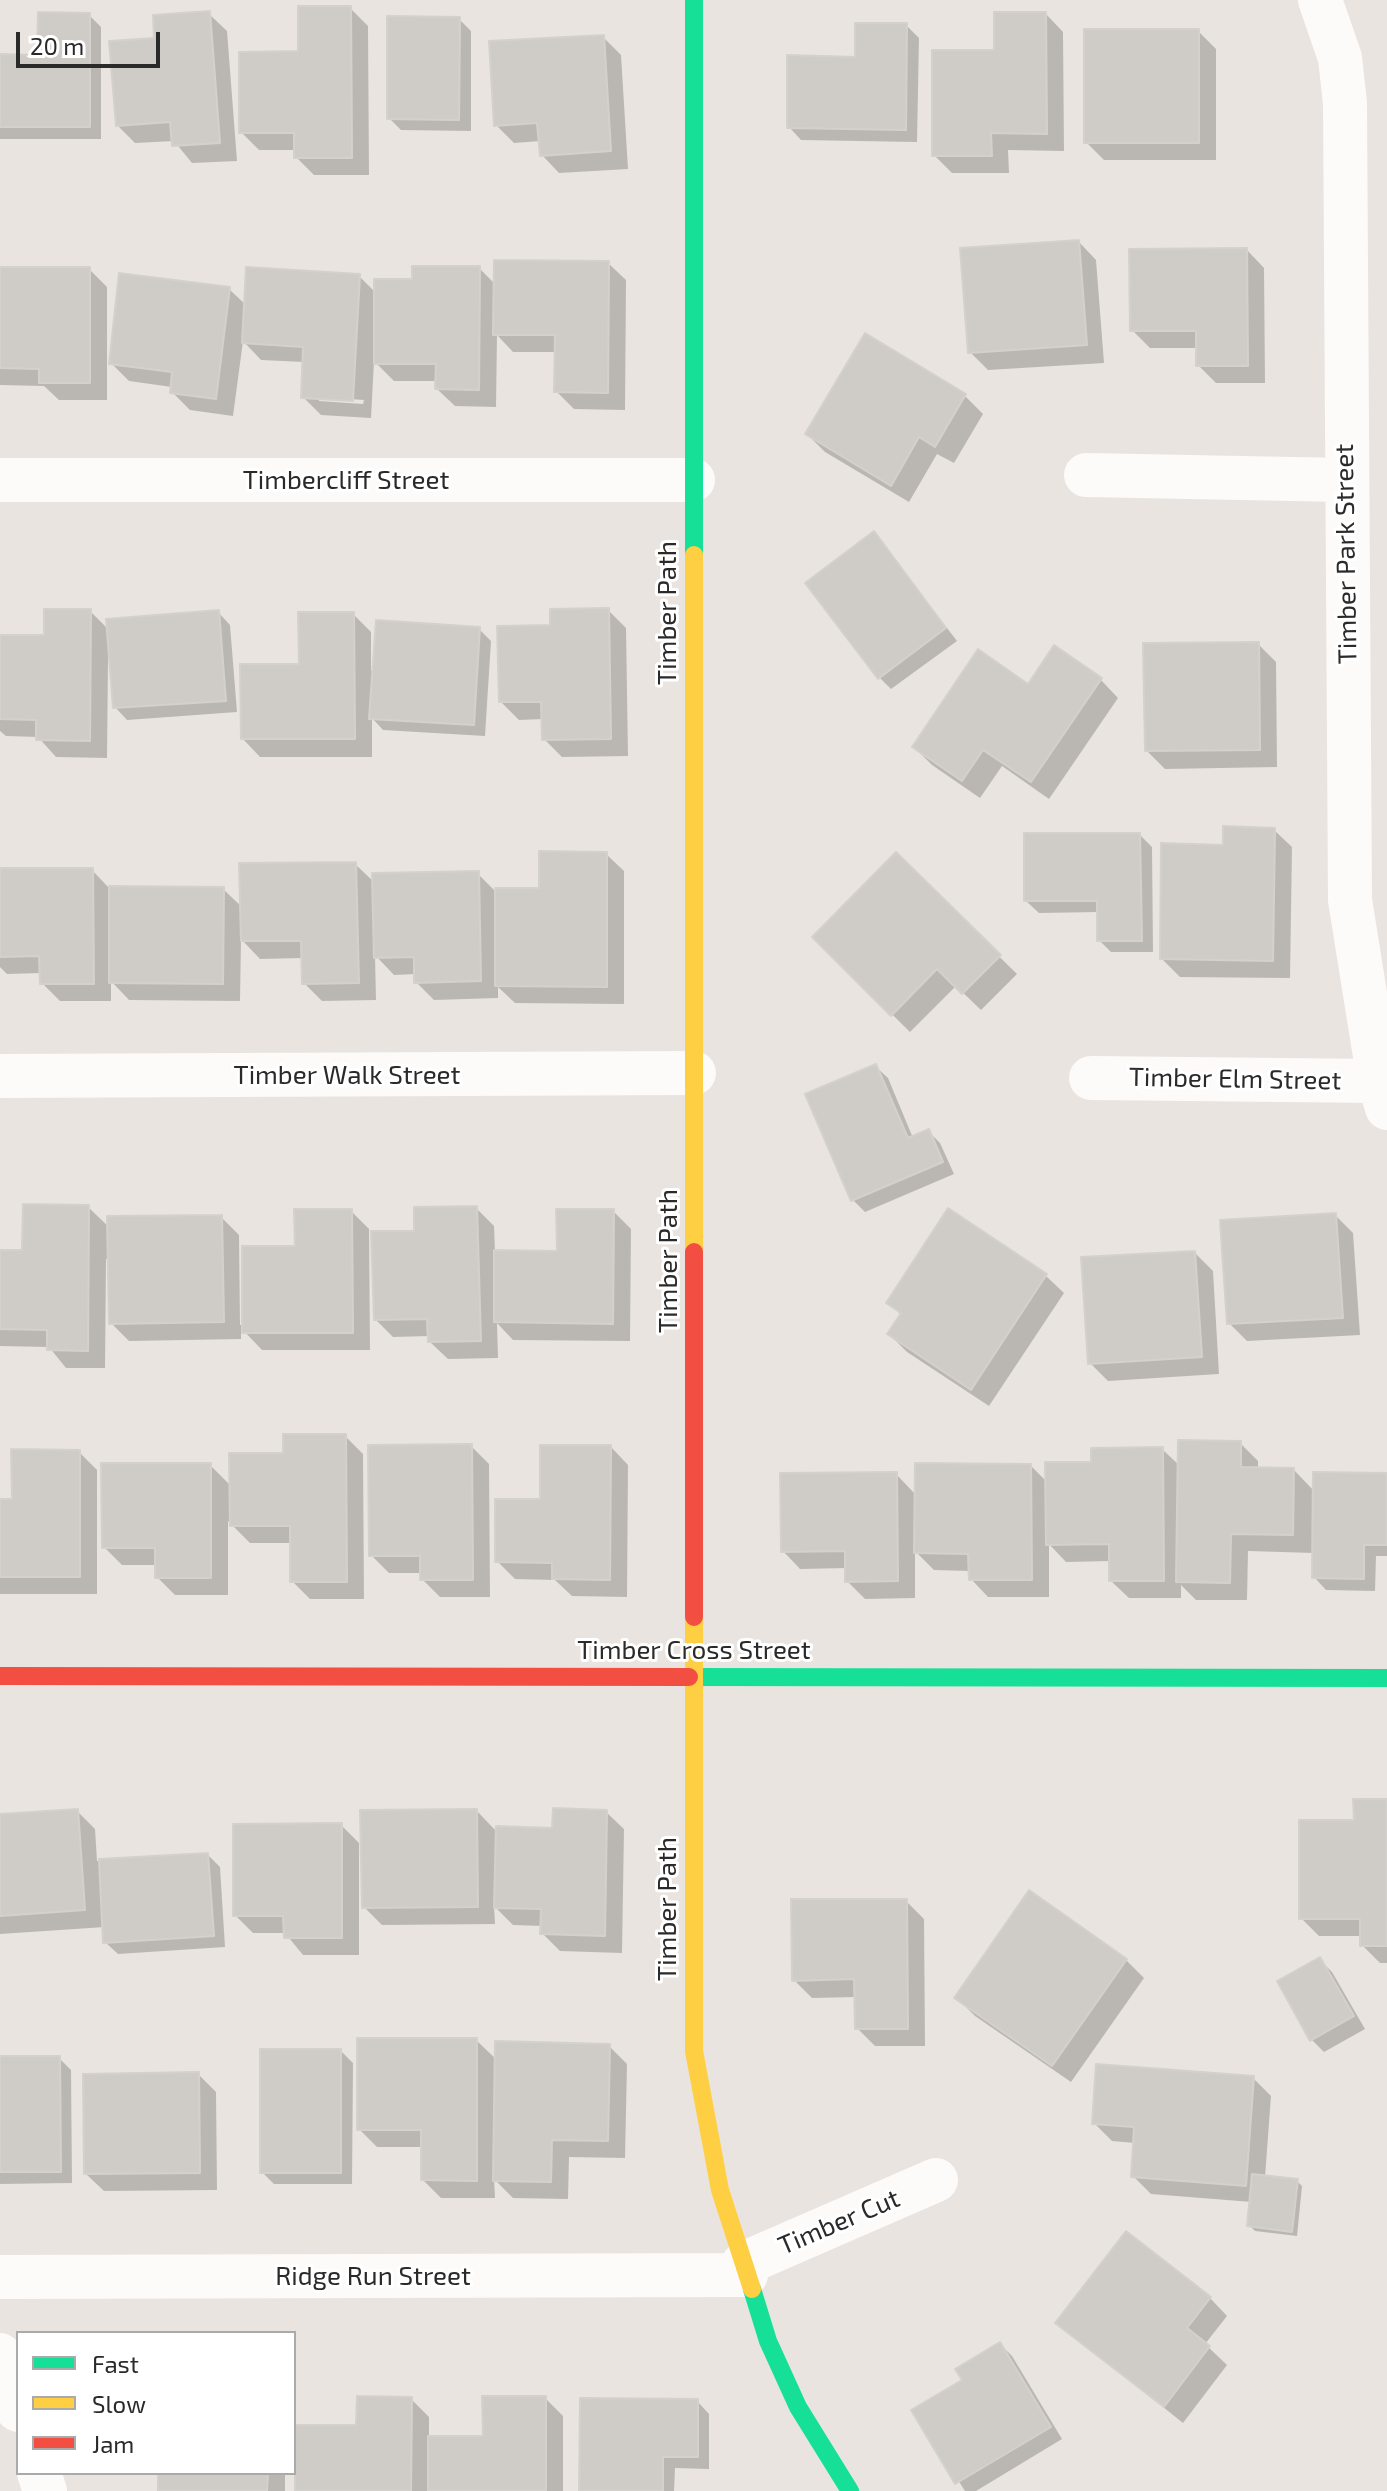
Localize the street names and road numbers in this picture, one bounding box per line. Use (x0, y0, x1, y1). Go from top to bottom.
street label: Timber Park Street (1328, 443, 1364, 665)
street label: Timbercliff Street (243, 464, 449, 496)
street label: Timber Path (651, 541, 683, 685)
street label: Timber Walk Street (234, 1059, 460, 1091)
street label: Timber Elm Street (1129, 1062, 1341, 1096)
street label: Timber Path (652, 1189, 684, 1333)
street label: Timber Cross Street (577, 1634, 811, 1666)
street label: Timber Path (651, 1837, 683, 1981)
street label: Timber Cut (774, 2182, 904, 2262)
street label: Ridge Run Street (275, 2260, 471, 2292)

